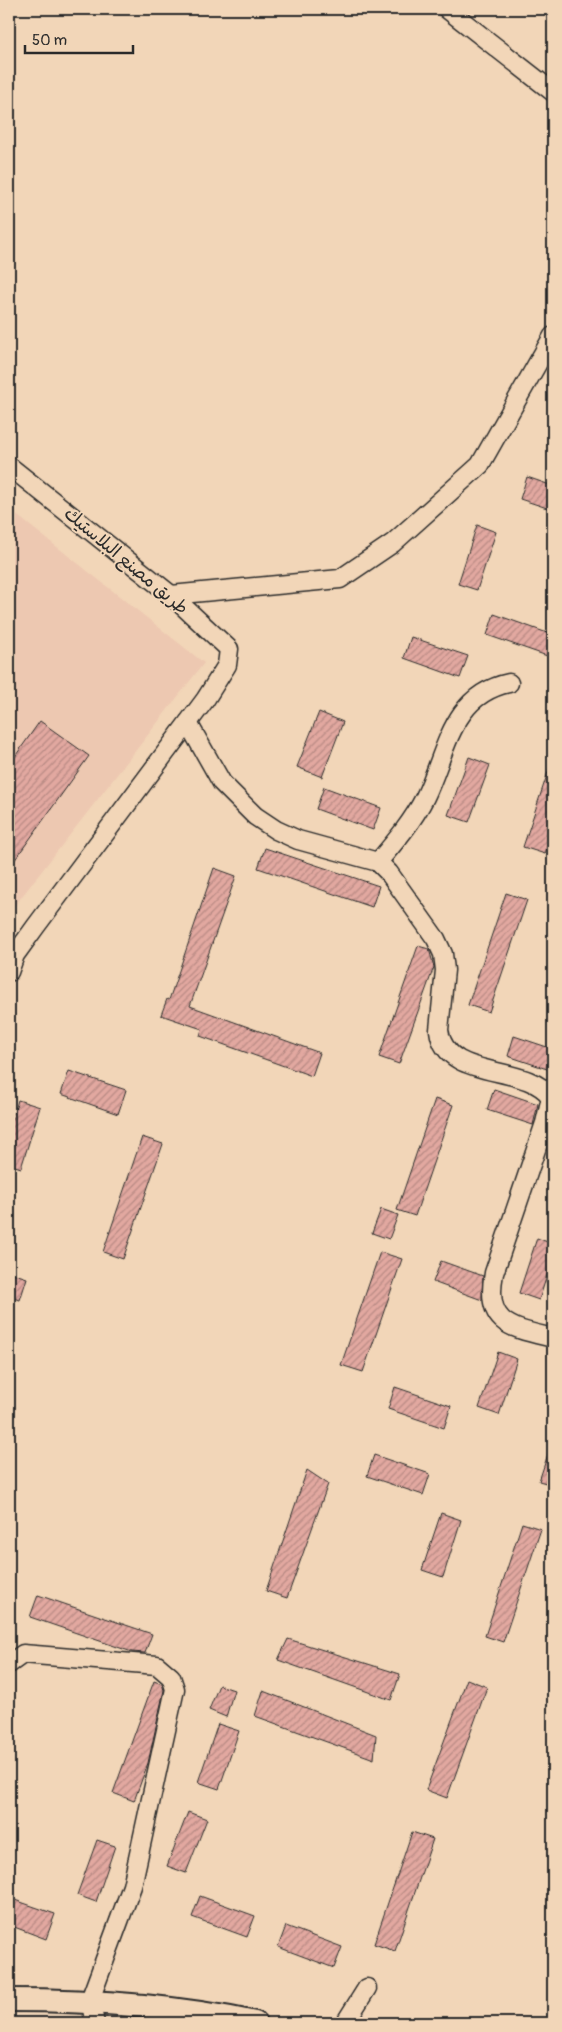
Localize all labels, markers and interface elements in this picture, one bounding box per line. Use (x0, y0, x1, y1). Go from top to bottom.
scale bar (25, 22, 132, 54)
text: 50 m (32, 31, 67, 50)
street label: طريق مصنع البلاستيك (58, 502, 193, 620)

